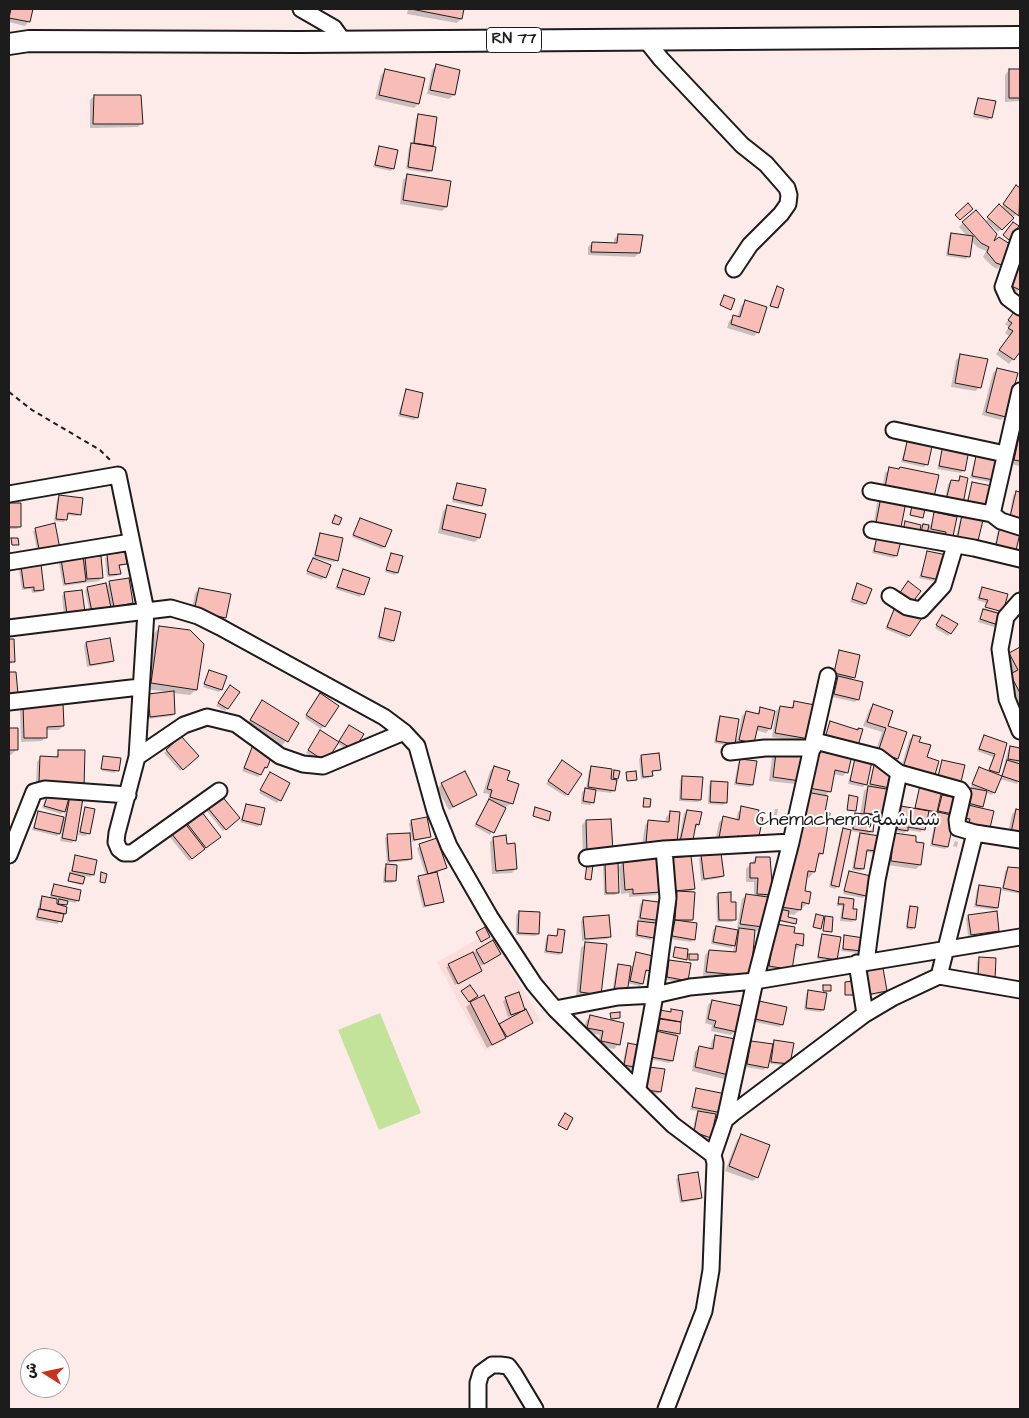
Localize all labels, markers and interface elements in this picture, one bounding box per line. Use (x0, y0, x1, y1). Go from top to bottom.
road number: RN 77 (486, 28, 542, 52)
district label: Chemachema;شماشمة (756, 810, 940, 832)
north arrow (20, 1348, 70, 1398)
text: ش (20, 1361, 42, 1380)

